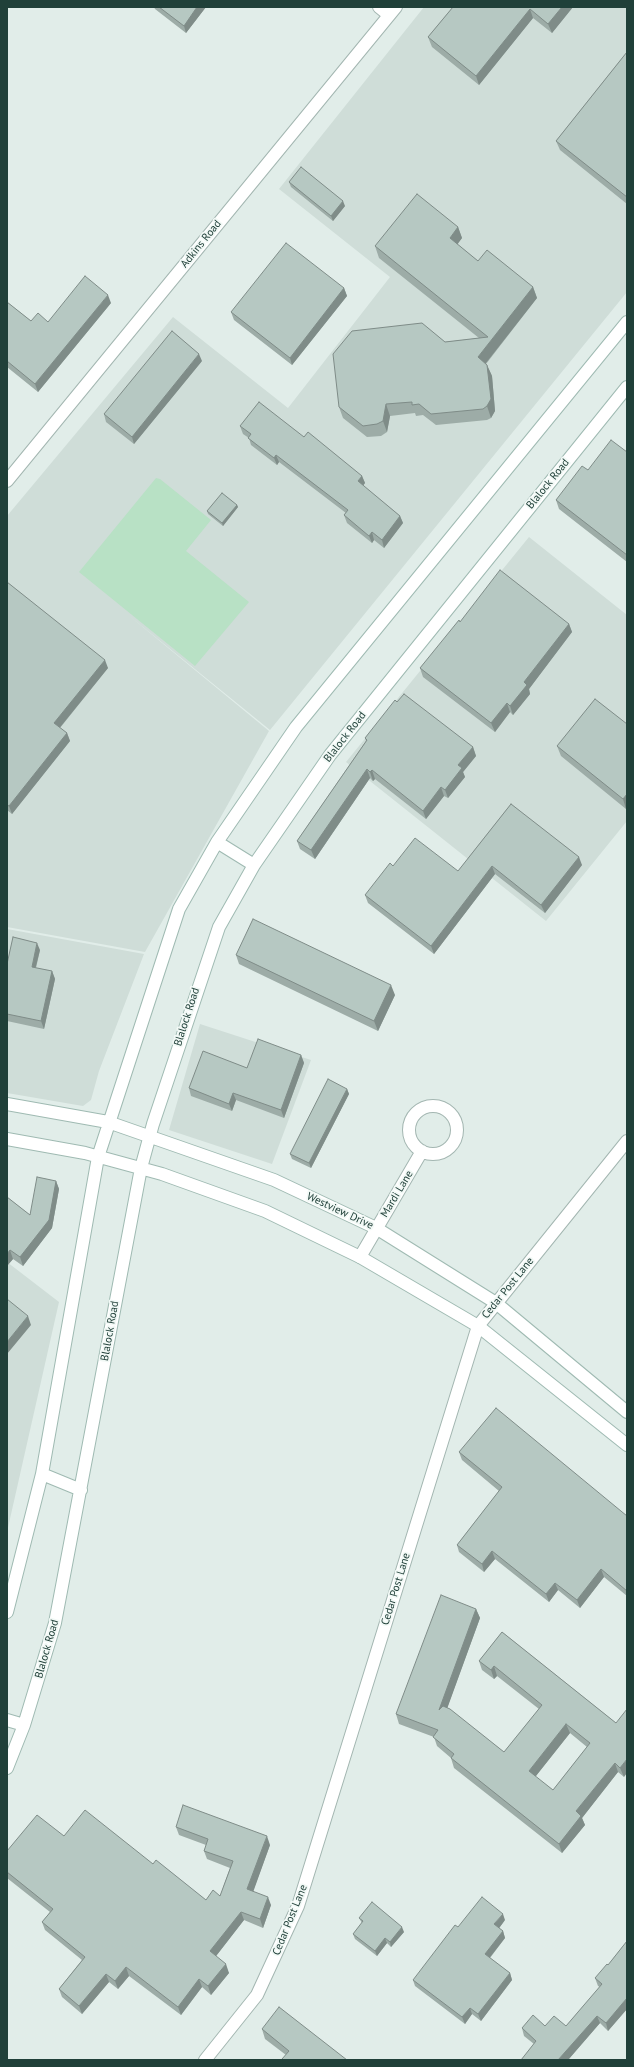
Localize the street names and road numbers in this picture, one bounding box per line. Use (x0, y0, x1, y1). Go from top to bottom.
street label: Adkins Road (178, 218, 224, 270)
street label: Blalock Road (524, 456, 572, 512)
street label: Blalock Road (321, 709, 369, 765)
street label: Blalock Road (171, 986, 203, 1048)
street label: Mardi Lane (378, 1168, 416, 1220)
street label: Westview Drive (305, 1190, 375, 1232)
street label: Cedar Post Lane (479, 1255, 537, 1321)
street label: Blalock Road (98, 1300, 122, 1362)
street label: Cedar Post Lane (379, 1551, 413, 1627)
street label: Blalock Road (32, 1618, 62, 1680)
street label: Cedar Post Lane (270, 1883, 310, 1957)

